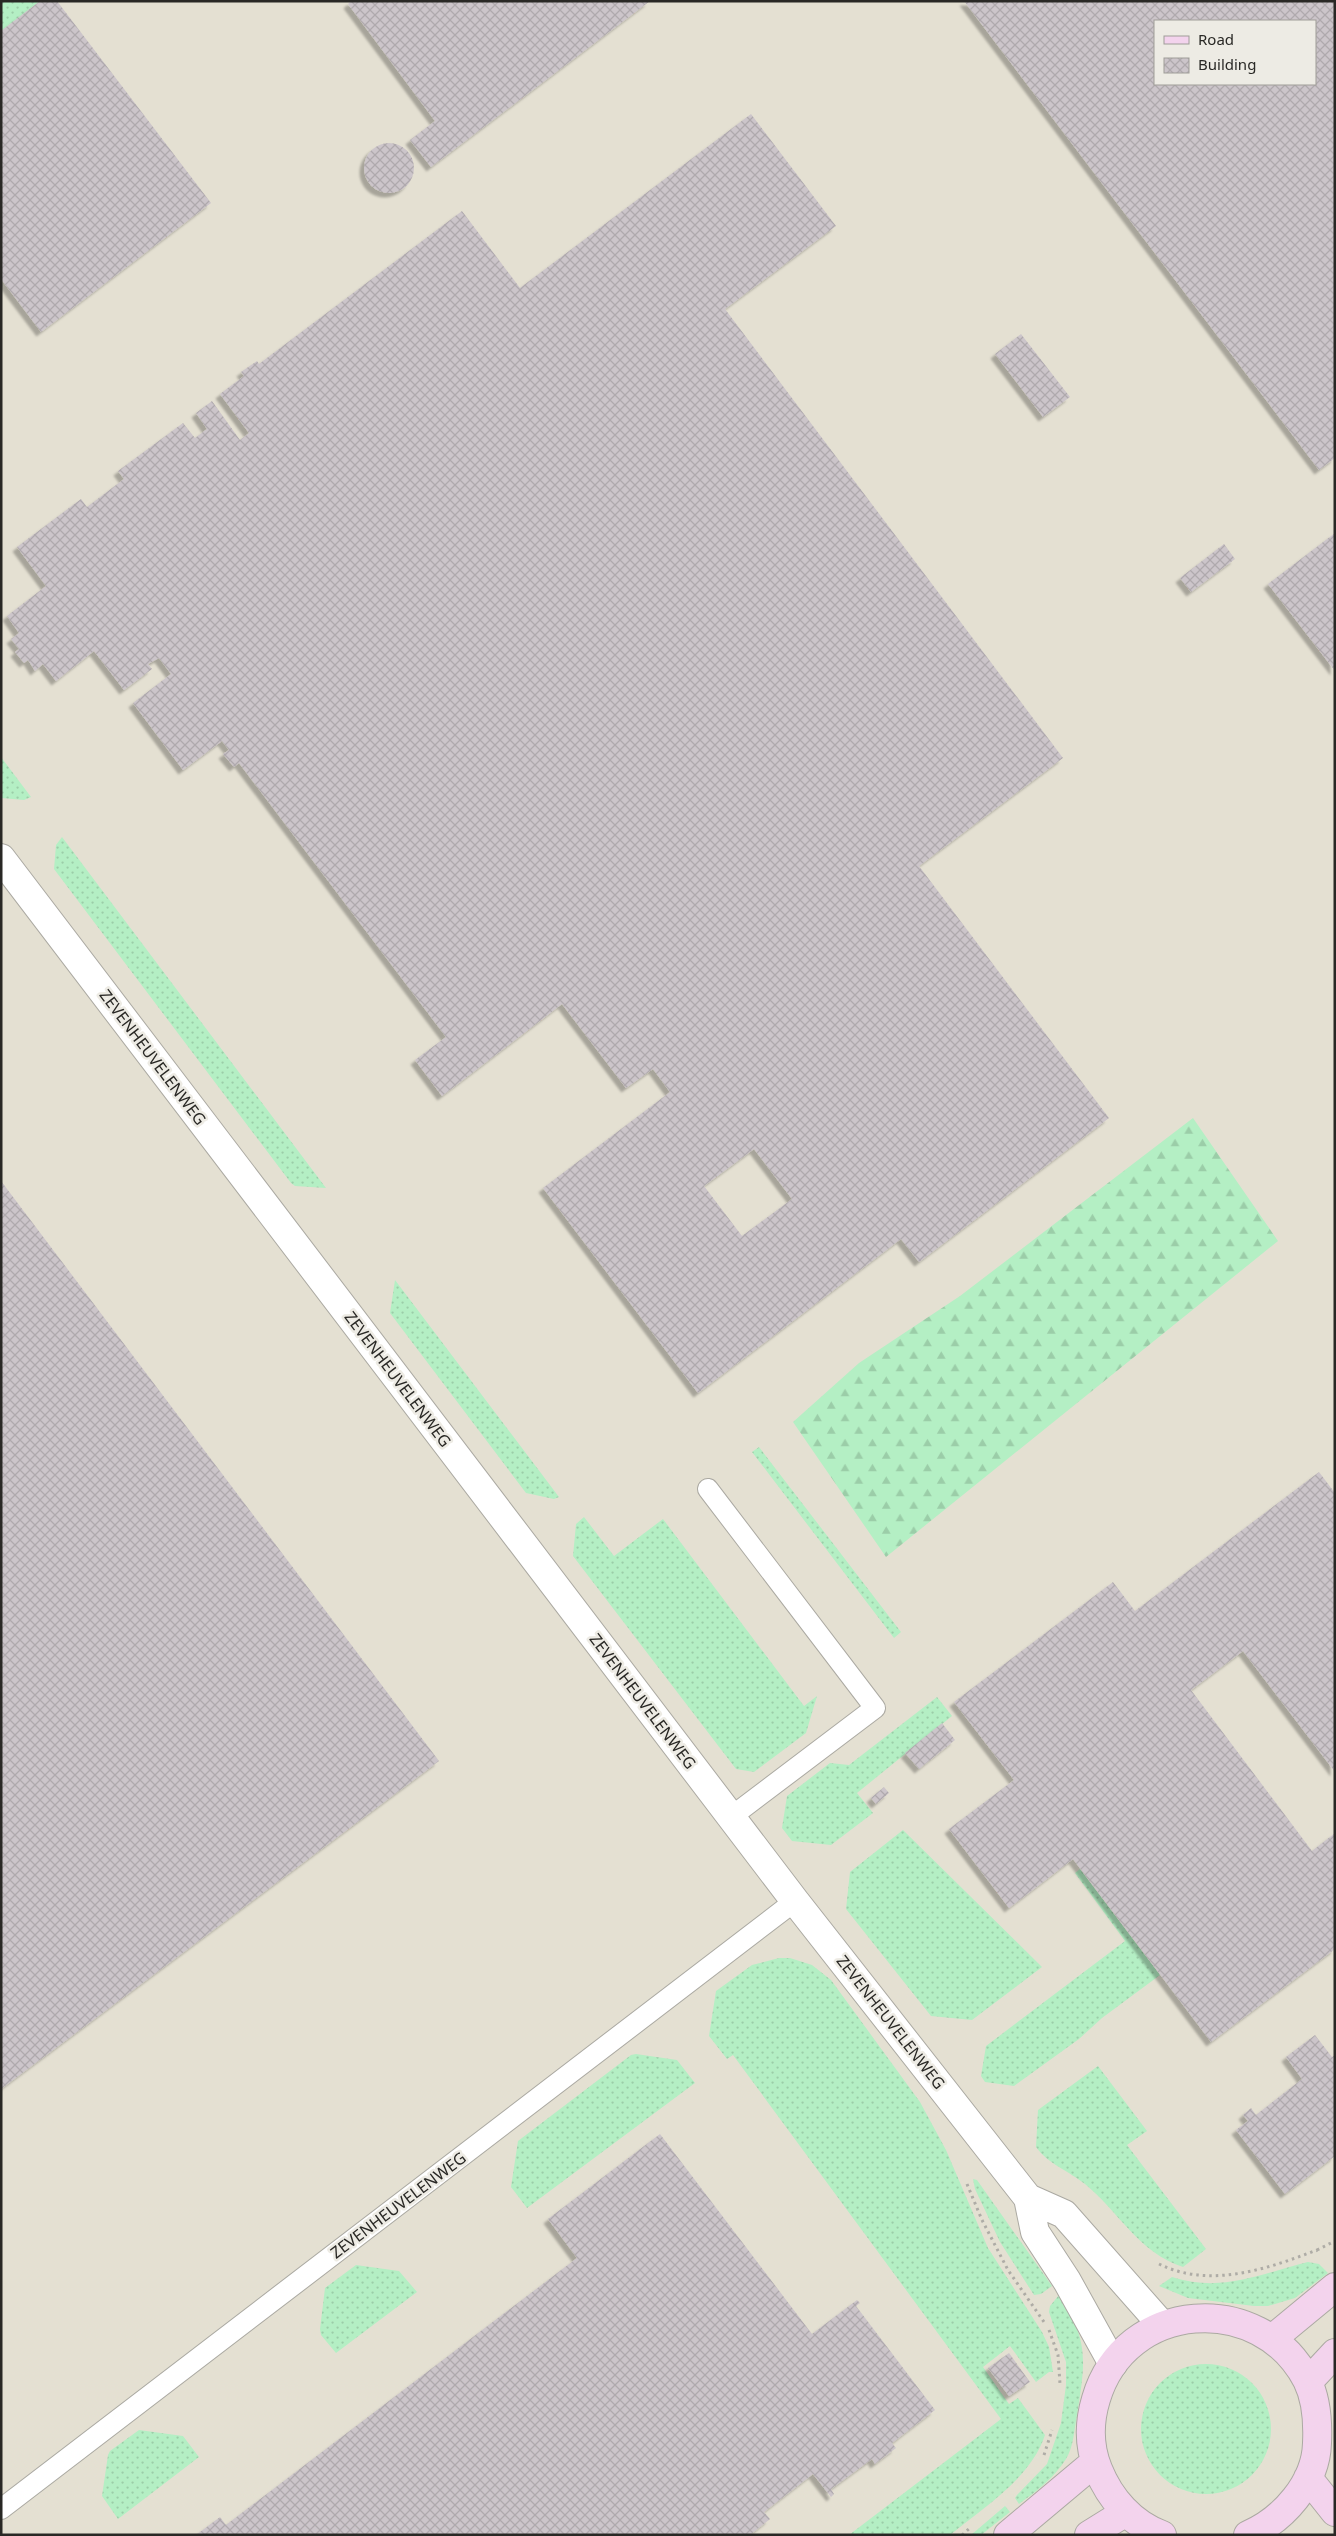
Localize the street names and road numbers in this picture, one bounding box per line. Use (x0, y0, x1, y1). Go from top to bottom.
street label: ZEVENHEUVELENWEG (95, 985, 211, 1129)
street label: ZEVENHEUVELENWEG (340, 1307, 456, 1451)
street label: ZEVENHEUVELENWEG (585, 1629, 701, 1773)
street label: ZEVENHEUVELENWEG (832, 1950, 950, 2094)
street label: ZEVENHEUVELENWEG (326, 2147, 470, 2263)

